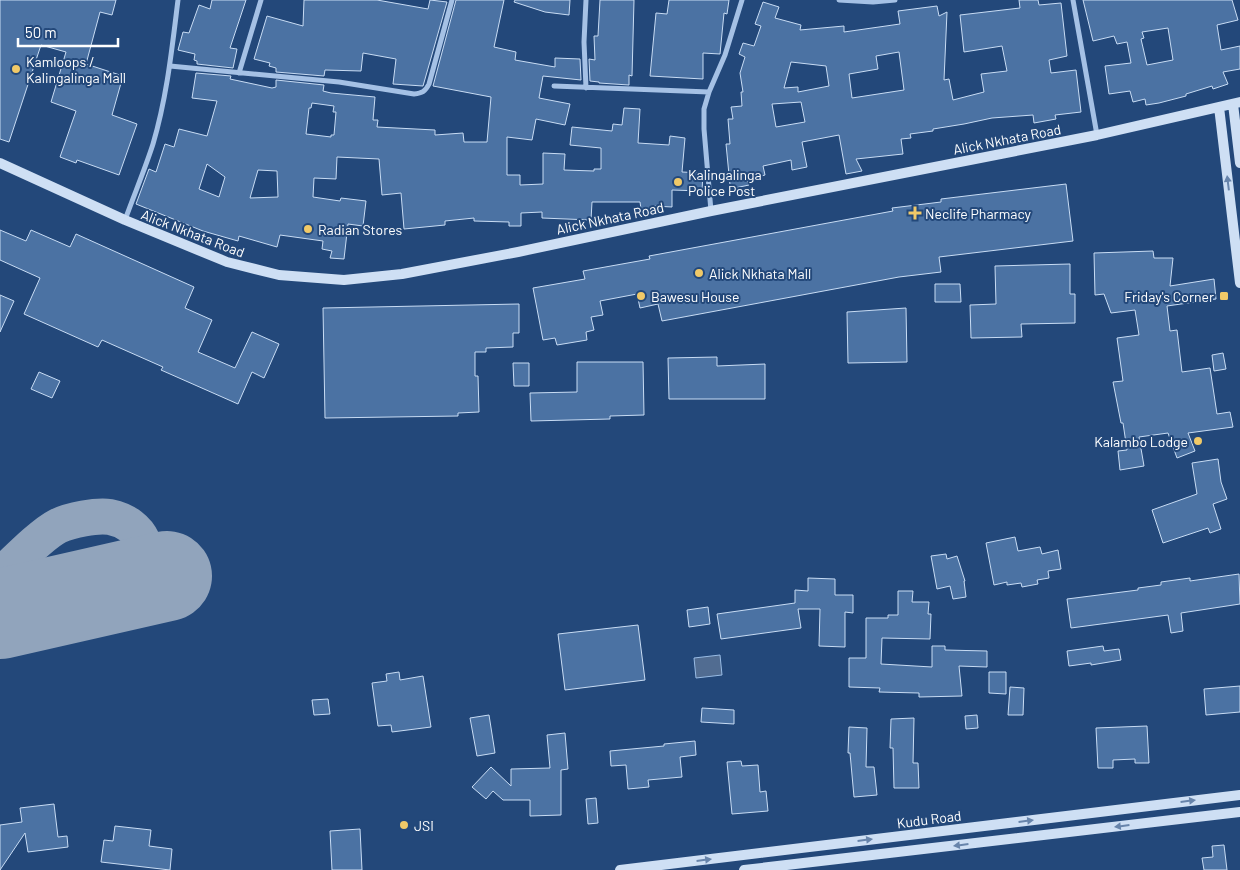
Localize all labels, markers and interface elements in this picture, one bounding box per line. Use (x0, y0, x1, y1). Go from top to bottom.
scale bar (18, 15, 118, 47)
text: 50 m (25, 23, 57, 41)
place label: Kamloops / Kalingalinga Mall (26, 53, 126, 86)
marker: Kamloops / Kalingalinga Mall (10, 63, 22, 75)
street label: Alick Nkhata Road (952, 120, 1062, 158)
place label: Kalingalinga Police Post (688, 166, 762, 199)
one-way arrow (1224, 175, 1232, 191)
marker: Kalingalinga Police Post (672, 176, 684, 188)
street label: Alick Nkhata Road (555, 198, 665, 238)
street label: Alick Nkhata Road (139, 205, 247, 261)
place label: Neclife Pharmacy (925, 205, 1032, 222)
marker: Neclife Pharmacy (909, 207, 921, 219)
place label: Radian Stores (318, 221, 402, 238)
marker: Radian Stores (302, 223, 314, 235)
place label: Alick Nkhata Mall (709, 265, 811, 282)
marker: Alick Nkhata Mall (693, 267, 705, 279)
place label: Bawesu House (651, 288, 739, 305)
place label: Friday's Corner (1124, 288, 1214, 305)
marker: Bawesu House (635, 290, 647, 302)
marker: Friday's Corner (1218, 290, 1230, 302)
place label: Kalambo Lodge (1094, 433, 1188, 450)
marker: Kalambo Lodge (1192, 435, 1204, 447)
one-way arrow (1180, 797, 1196, 805)
street label: Kudu Road (896, 807, 962, 831)
place label: JSI (414, 817, 434, 834)
one-way arrow (1019, 817, 1035, 825)
marker: JSI (398, 819, 410, 831)
one-way arrow (1114, 822, 1130, 830)
one-way arrow (857, 836, 873, 844)
one-way arrow (952, 841, 968, 849)
one-way arrow (696, 856, 712, 864)

